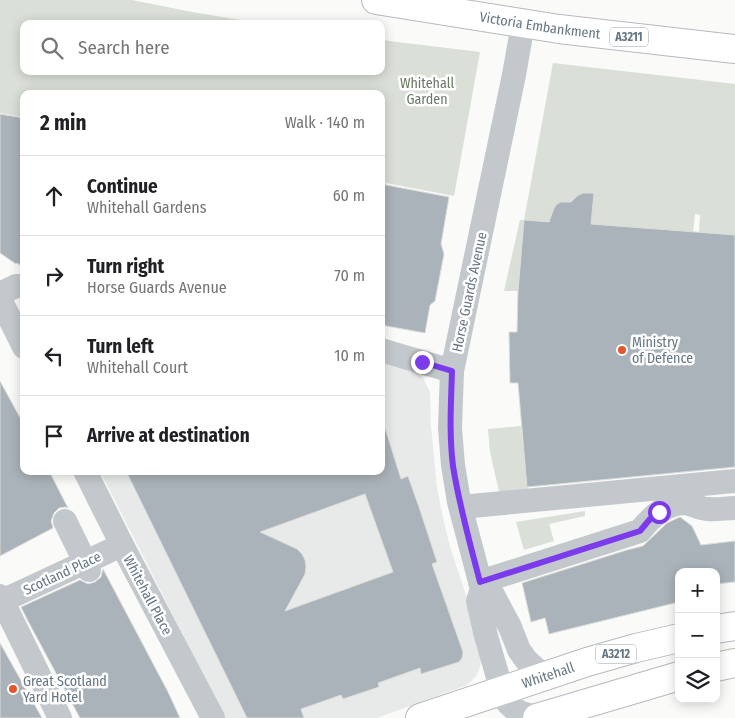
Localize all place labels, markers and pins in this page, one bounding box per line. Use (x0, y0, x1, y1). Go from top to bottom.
place label: Ministry of Defence (632, 334, 693, 367)
marker: Ministry of Defence (616, 344, 628, 356)
place label: Great Scotland Yard Hotel (23, 673, 107, 706)
marker: Great Scotland Yard Hotel (7, 683, 19, 695)

